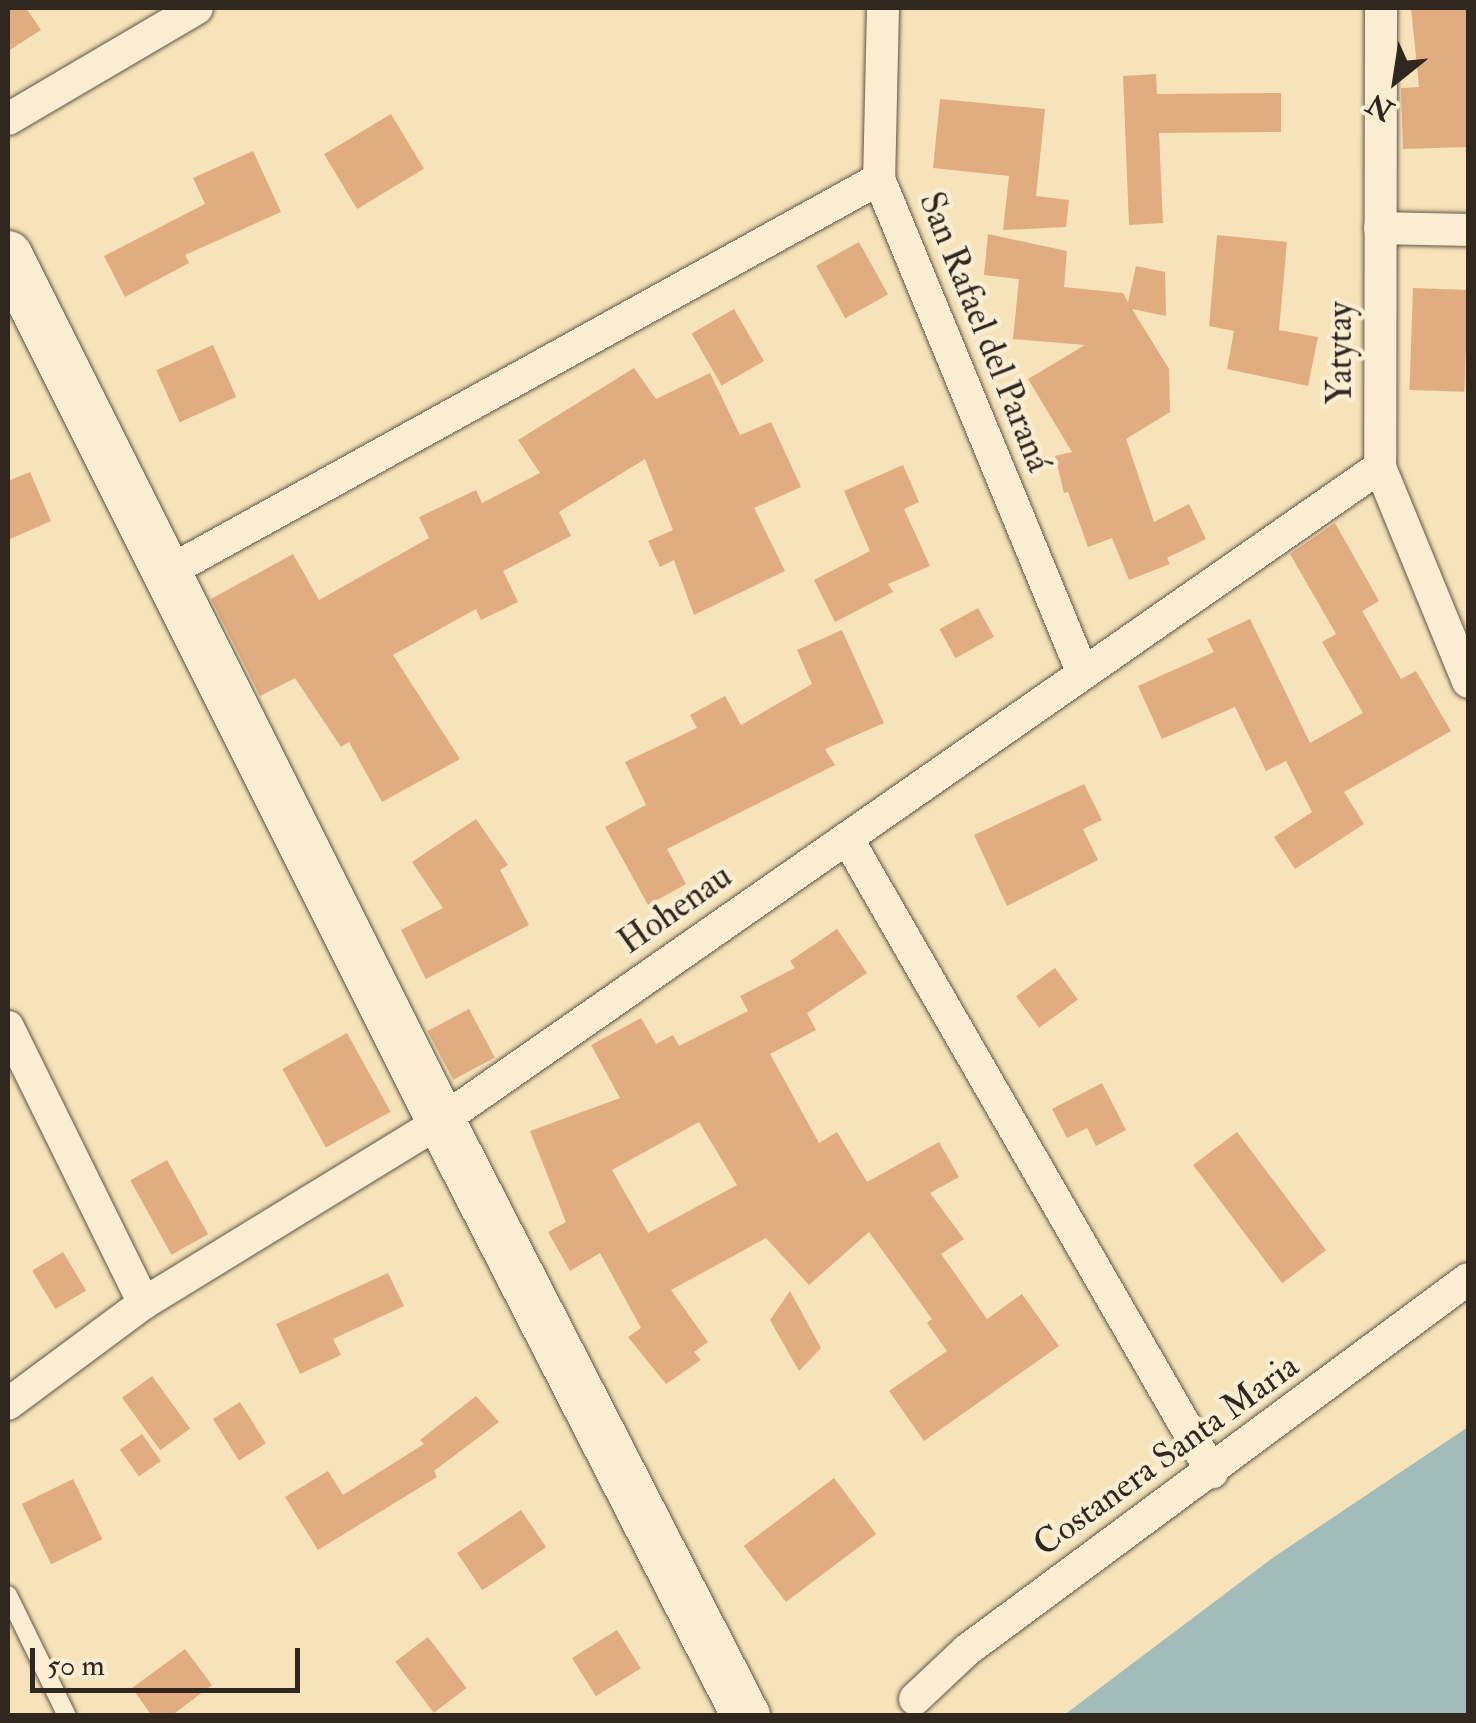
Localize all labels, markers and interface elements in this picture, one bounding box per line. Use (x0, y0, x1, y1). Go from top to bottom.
north arrow (1346, 30, 1446, 130)
text: N (1361, 85, 1400, 128)
street label: San Rafael del Paraná (910, 186, 1060, 478)
street label: Yatytay (1319, 302, 1361, 404)
street label: Hohenau (610, 855, 740, 963)
street label: Costanera Santa Maria (1025, 1345, 1307, 1565)
scale bar (35, 1628, 305, 1690)
text: 50 m (47, 1647, 105, 1684)

